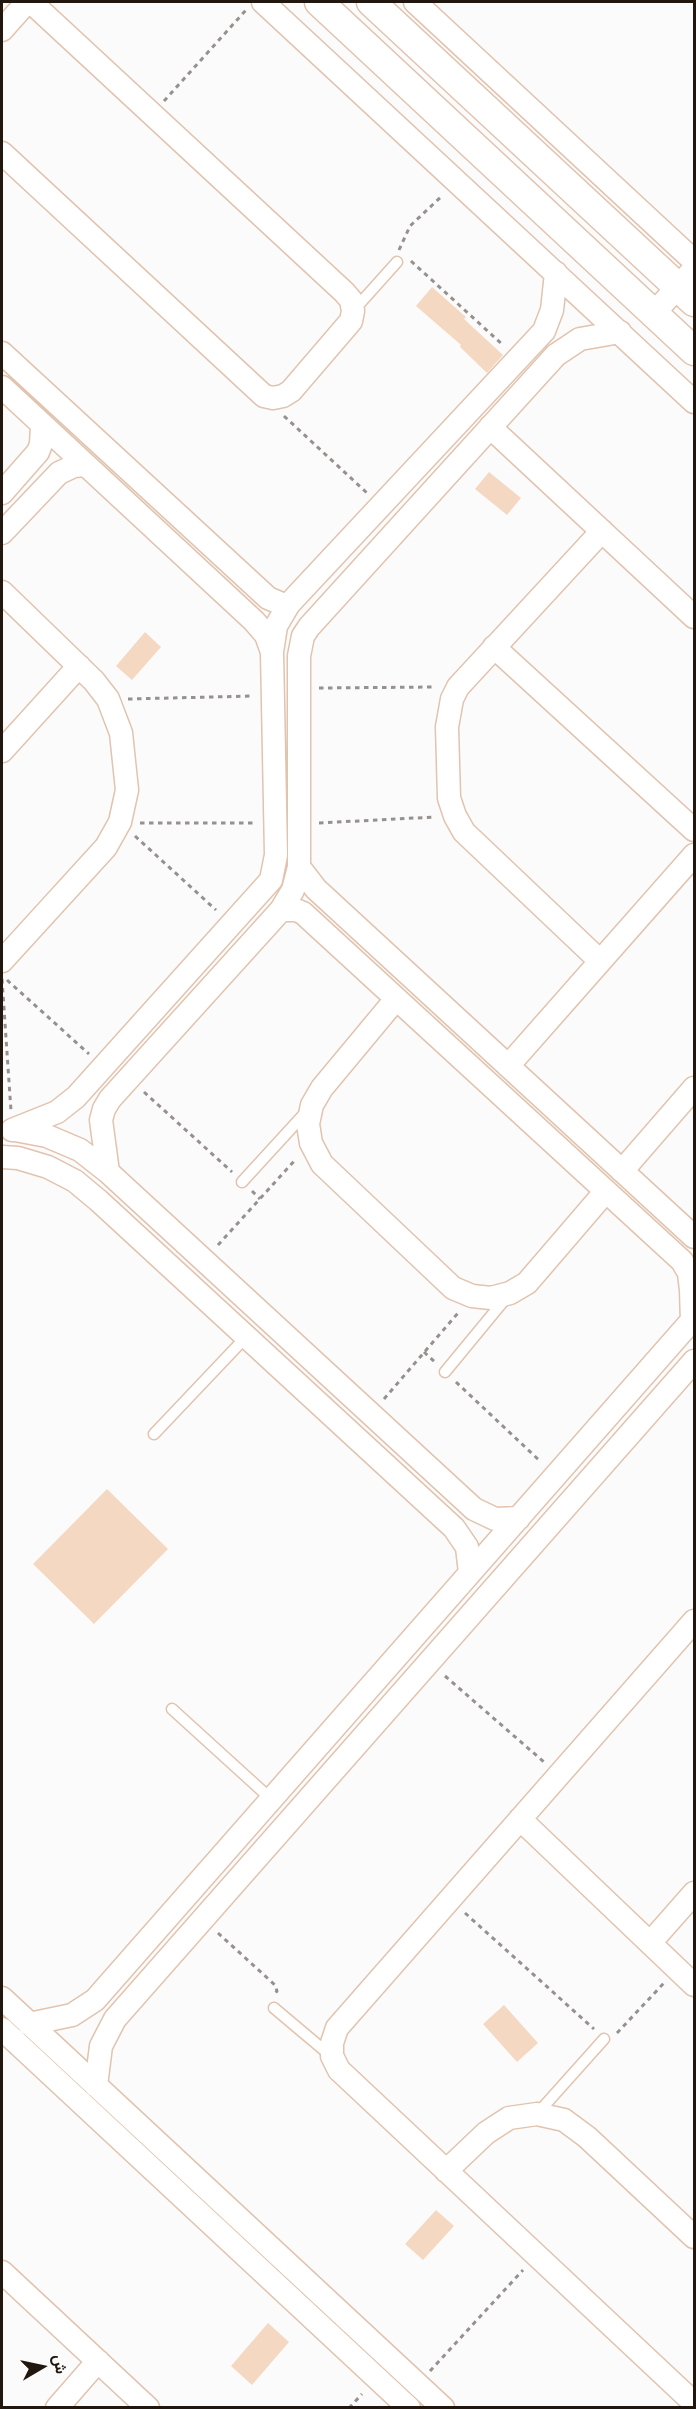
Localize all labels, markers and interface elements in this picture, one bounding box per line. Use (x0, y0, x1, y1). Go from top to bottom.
north arrow (12, 2337, 72, 2397)
text: ش (49, 2353, 71, 2375)

